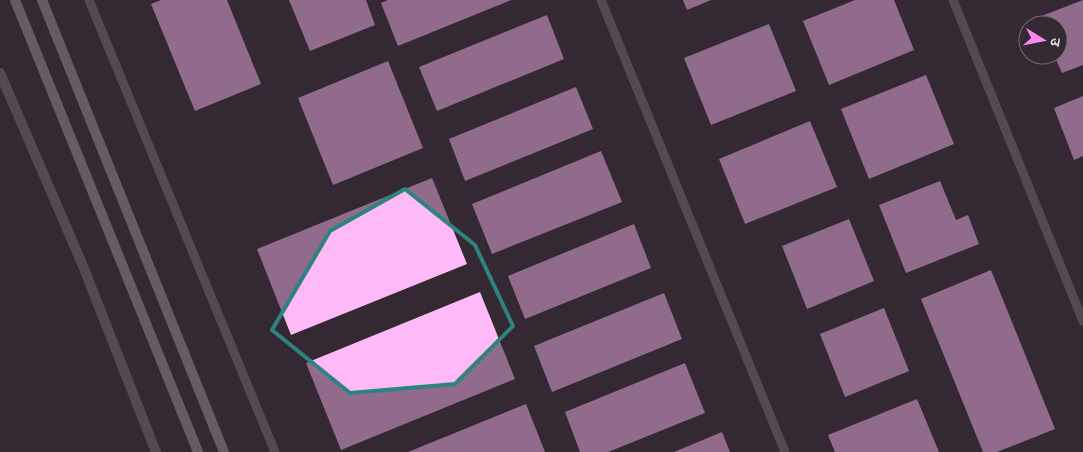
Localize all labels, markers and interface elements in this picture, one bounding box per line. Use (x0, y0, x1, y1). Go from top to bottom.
north arrow (1018, 15, 1068, 65)
text: उ (1046, 37, 1064, 48)

